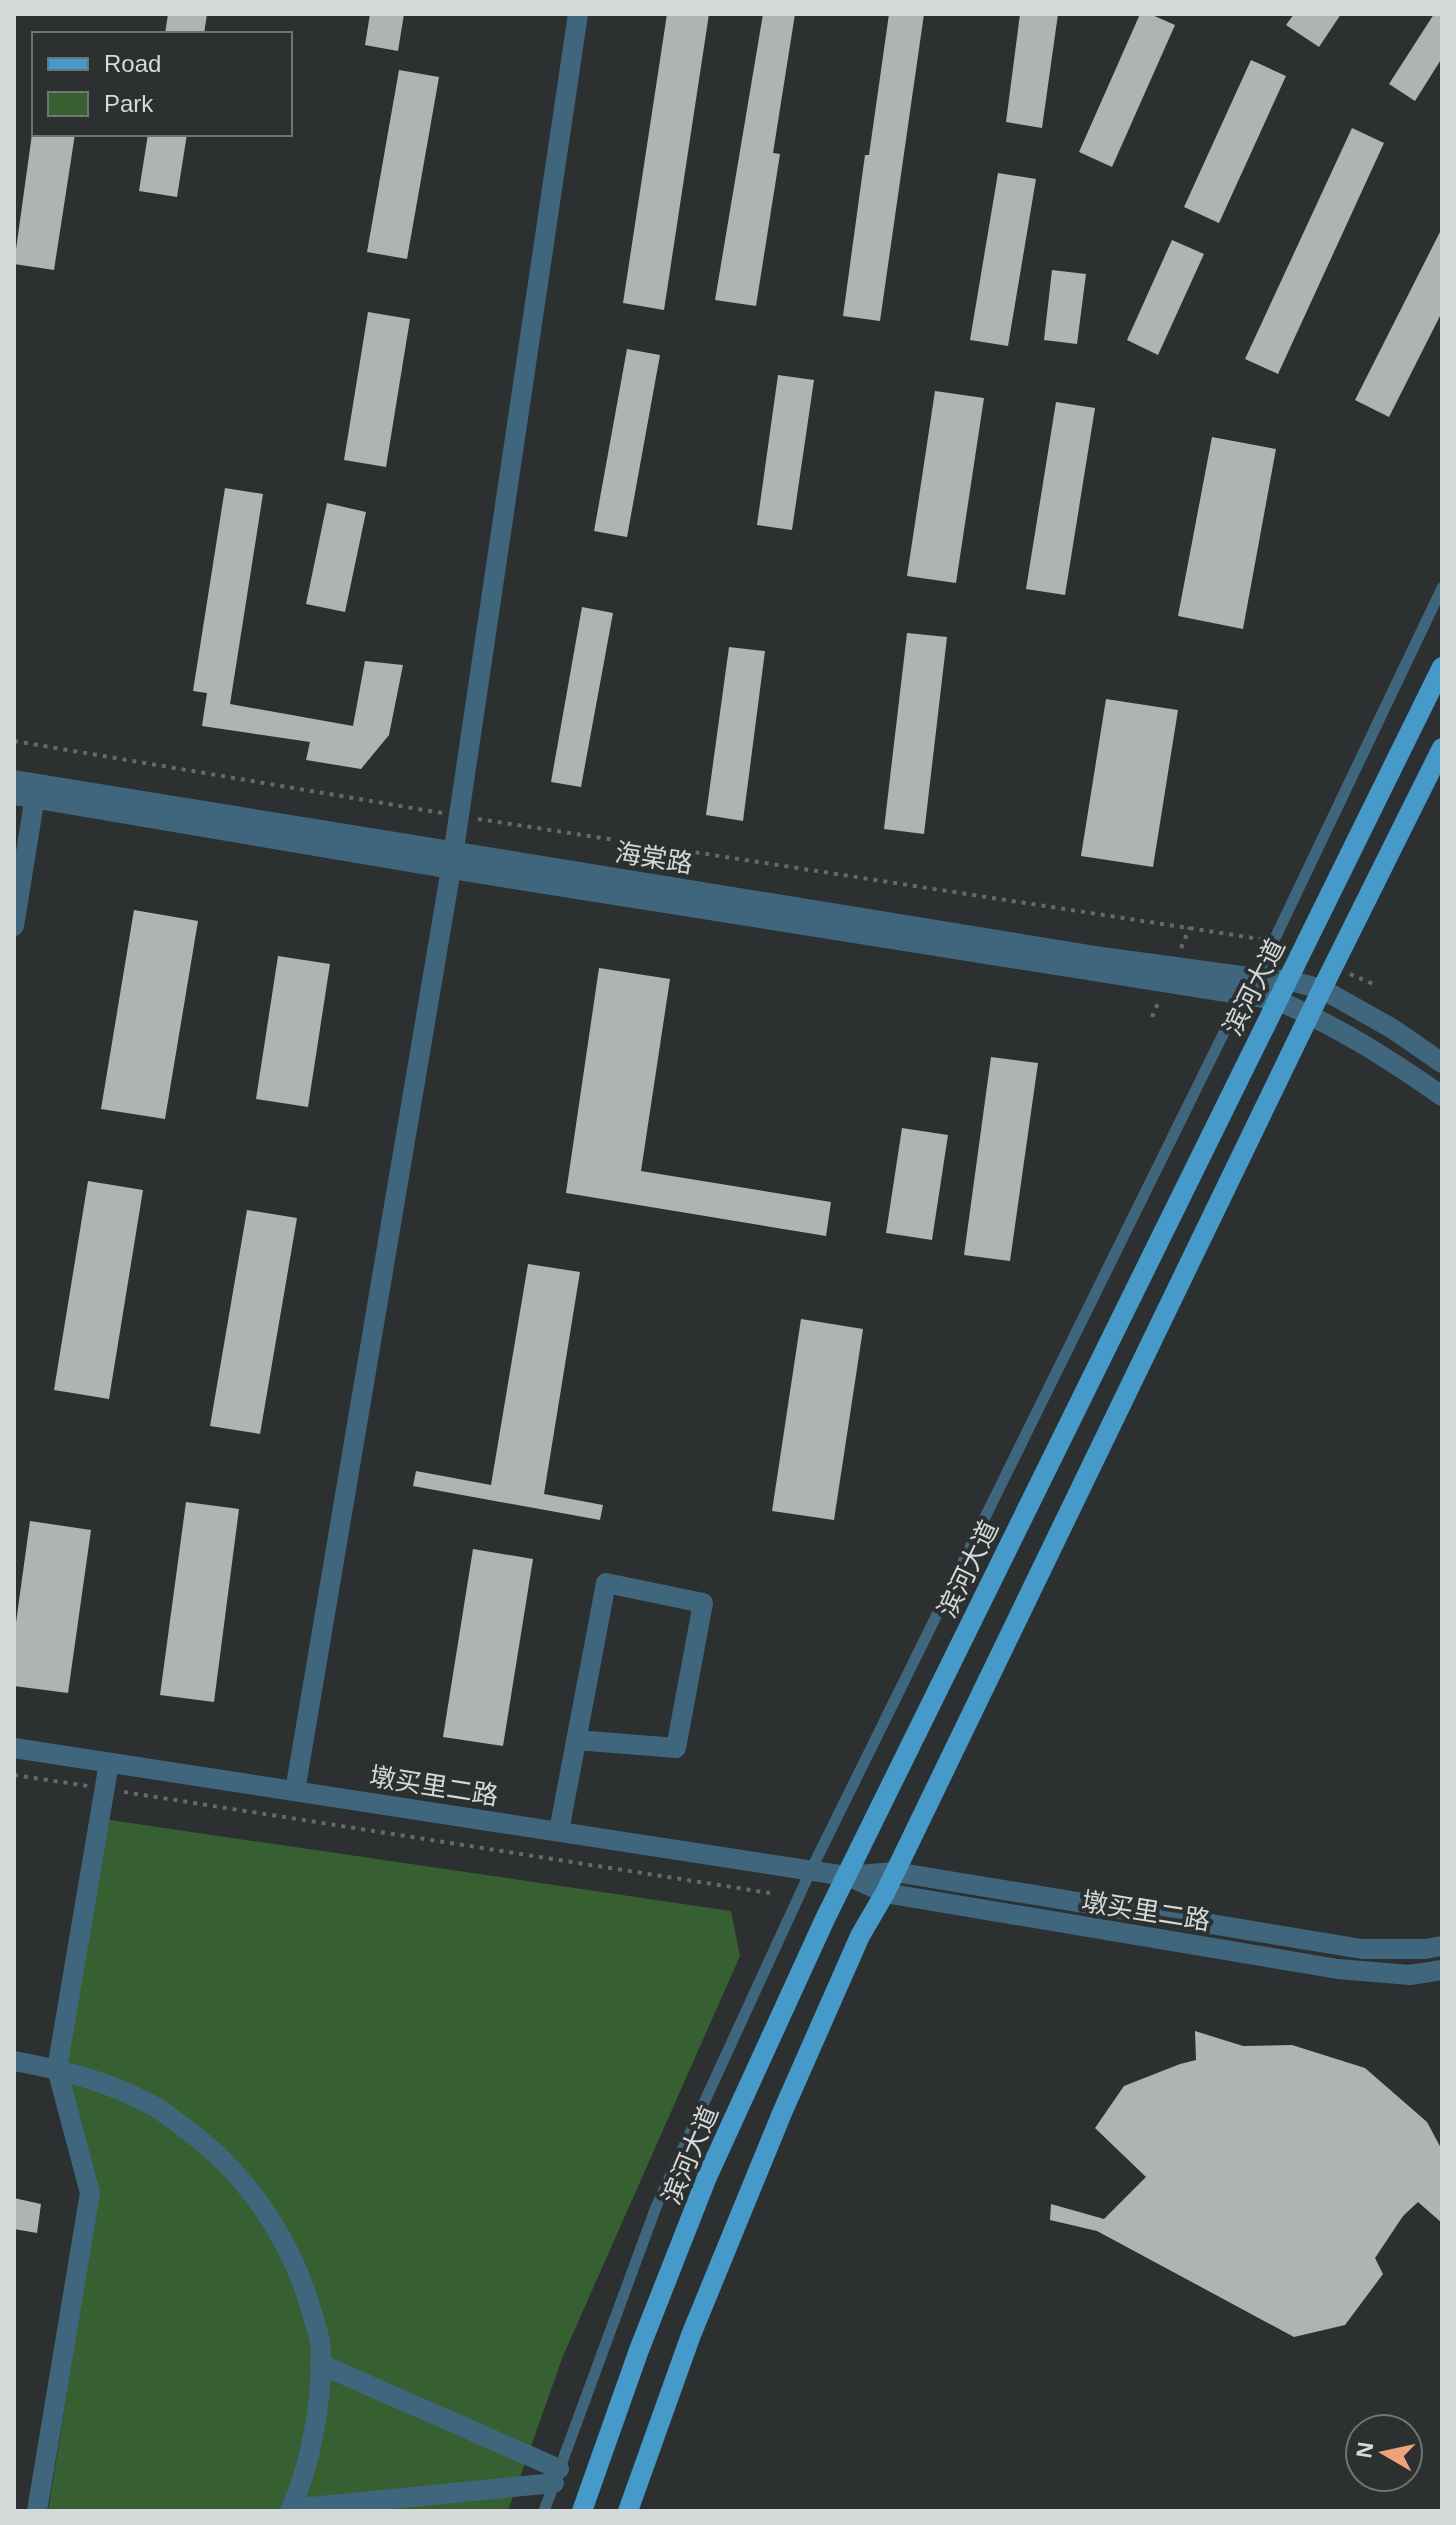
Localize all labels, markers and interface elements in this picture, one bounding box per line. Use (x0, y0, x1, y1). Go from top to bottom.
legend (32, 32, 292, 136)
text: Road (104, 50, 161, 77)
text: Park (104, 90, 154, 117)
street label: 海棠路 (613, 837, 695, 879)
street label: 滨河大道 (1217, 934, 1291, 1040)
street label: 滨河大道 (932, 1516, 1004, 1622)
street label: 墩买里二路 (367, 1761, 501, 1811)
street label: 墩买里二路 (1079, 1886, 1213, 1936)
street label: 滨河大道 (656, 2101, 724, 2209)
north arrow (1344, 2413, 1424, 2493)
text: N (1351, 2440, 1378, 2460)

